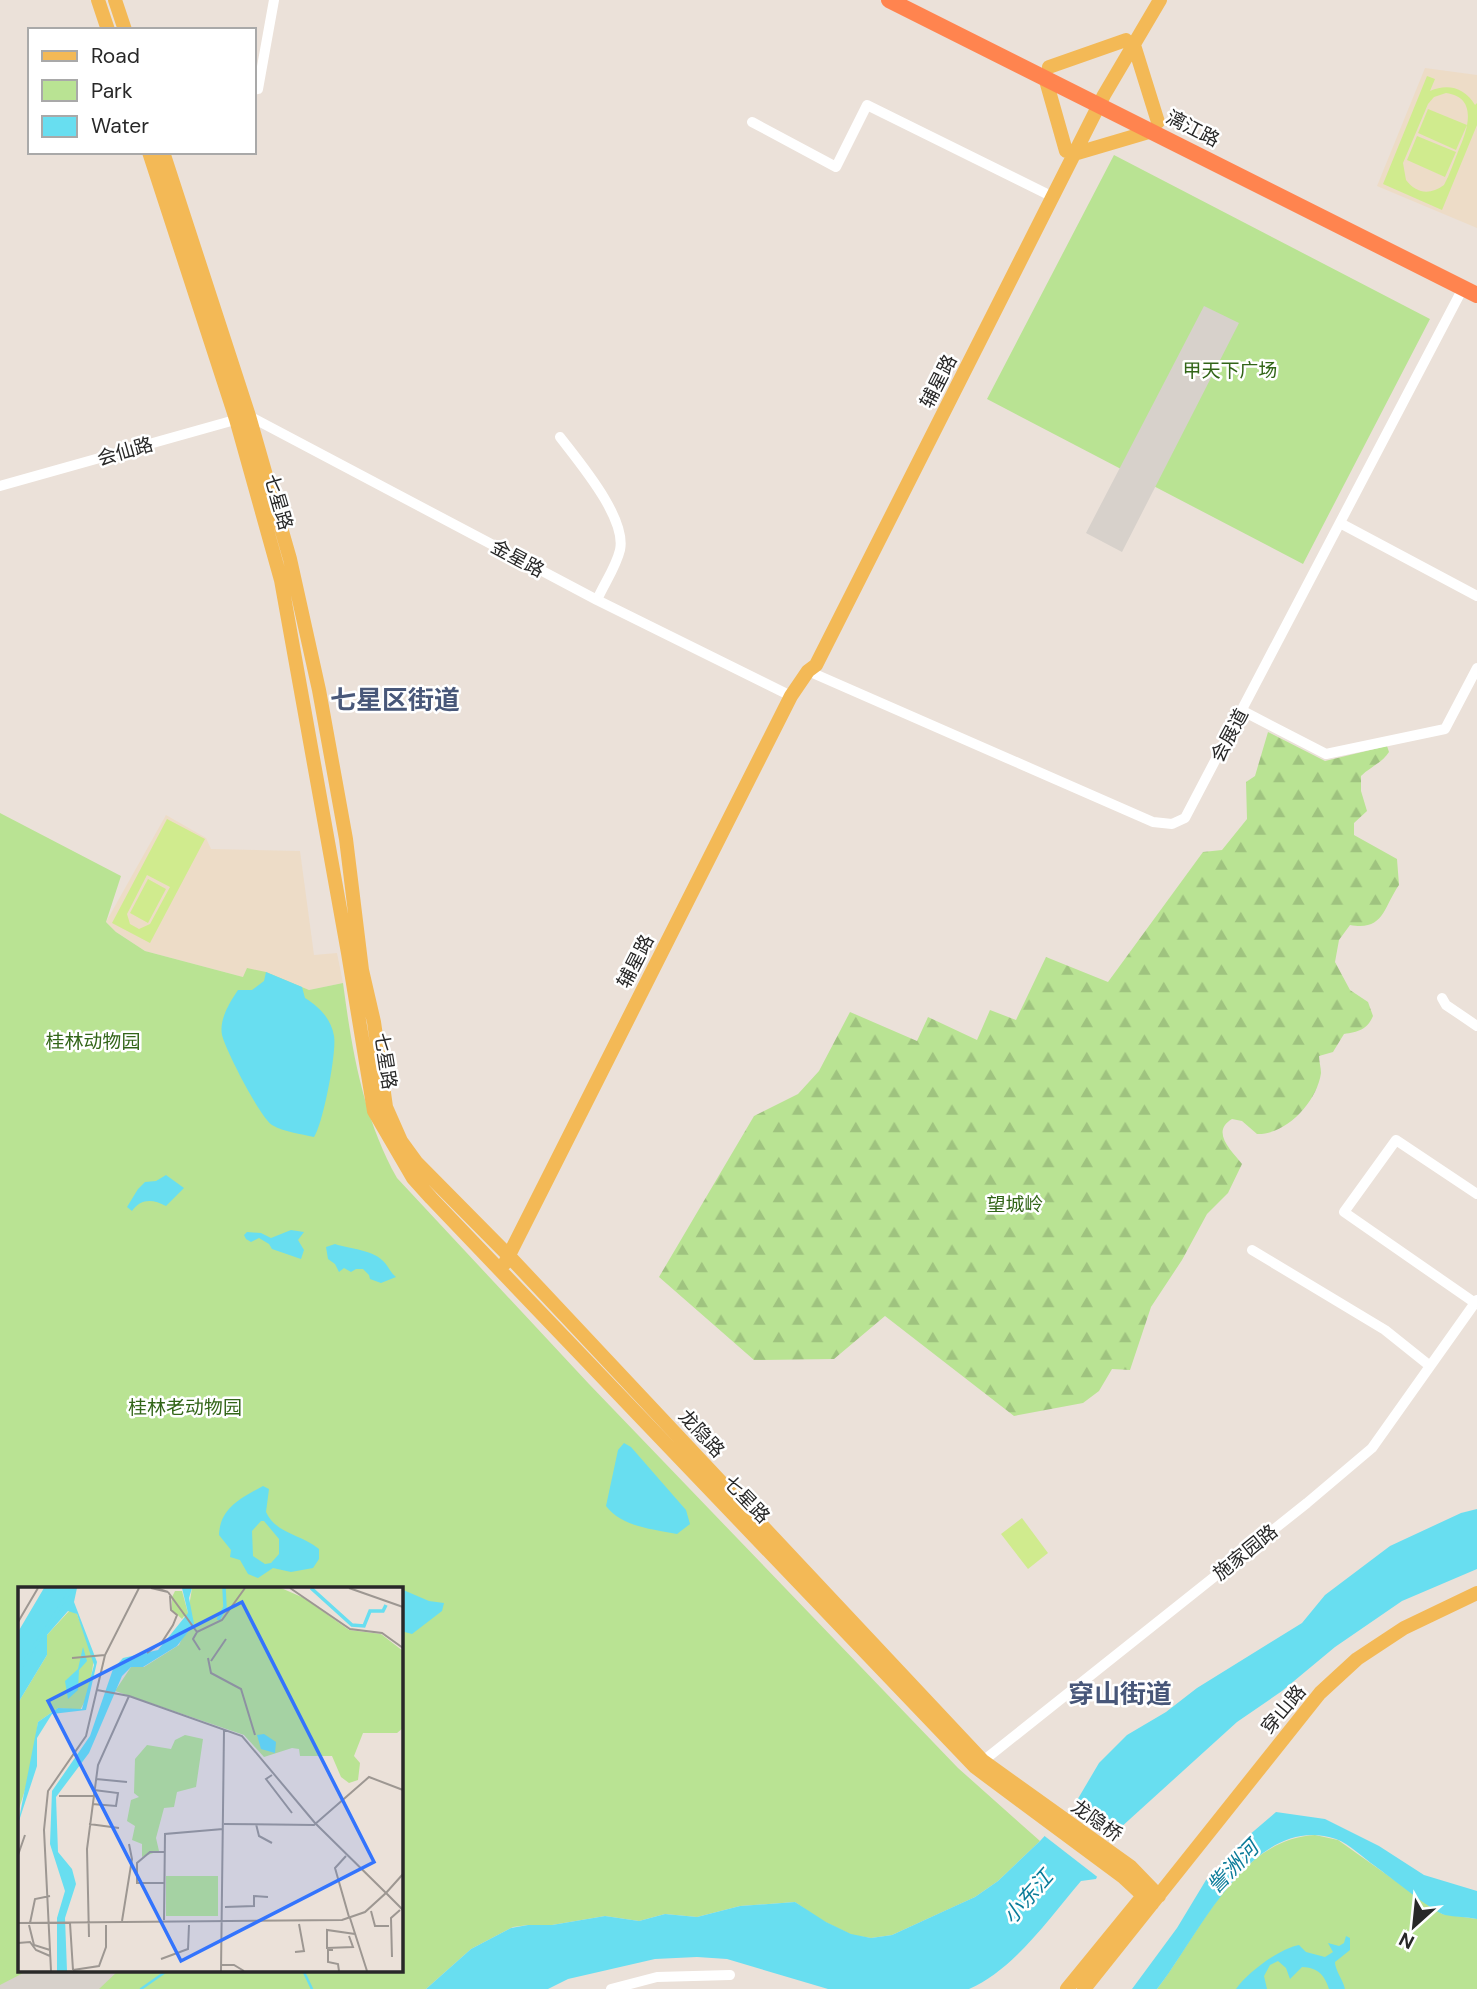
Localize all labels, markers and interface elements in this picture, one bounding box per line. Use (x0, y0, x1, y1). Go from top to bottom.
legend (28, 28, 256, 154)
text: Road (91, 42, 140, 70)
text: Park (91, 77, 133, 105)
street label: 漓江路 (1162, 104, 1224, 153)
text: Water (91, 112, 149, 140)
street label: 辅星路 (914, 350, 963, 412)
park label: 甲天下广场 (1182, 358, 1278, 383)
street label: 会仙路 (94, 432, 156, 471)
street label: 七星路 (259, 471, 298, 533)
street label: 金星路 (487, 534, 549, 583)
district label: 七星区街道 (330, 683, 460, 717)
street label: 会展道 (1205, 704, 1254, 766)
street label: 辅星路 (611, 930, 660, 992)
park label: 桂林动物园 (45, 1029, 141, 1054)
street label: 七星路 (369, 1031, 402, 1091)
park label: 望城岭 (986, 1192, 1044, 1217)
park label: 桂林老动物园 (128, 1395, 242, 1420)
street label: 龙隐路 (673, 1404, 730, 1463)
street label: 七星路 (718, 1470, 775, 1529)
street label: 施家园路 (1208, 1519, 1283, 1586)
inset map (18, 1587, 402, 1972)
district label: 穿山街道 (1068, 1677, 1172, 1711)
street label: 穿山路 (1255, 1679, 1311, 1739)
street label: 龙隐桥 (1066, 1794, 1127, 1847)
water label: 訾洲河 (1201, 1832, 1268, 1899)
water label: 小东江 (997, 1863, 1061, 1930)
north arrow (1379, 1891, 1449, 1961)
text: N (1395, 1926, 1418, 1955)

